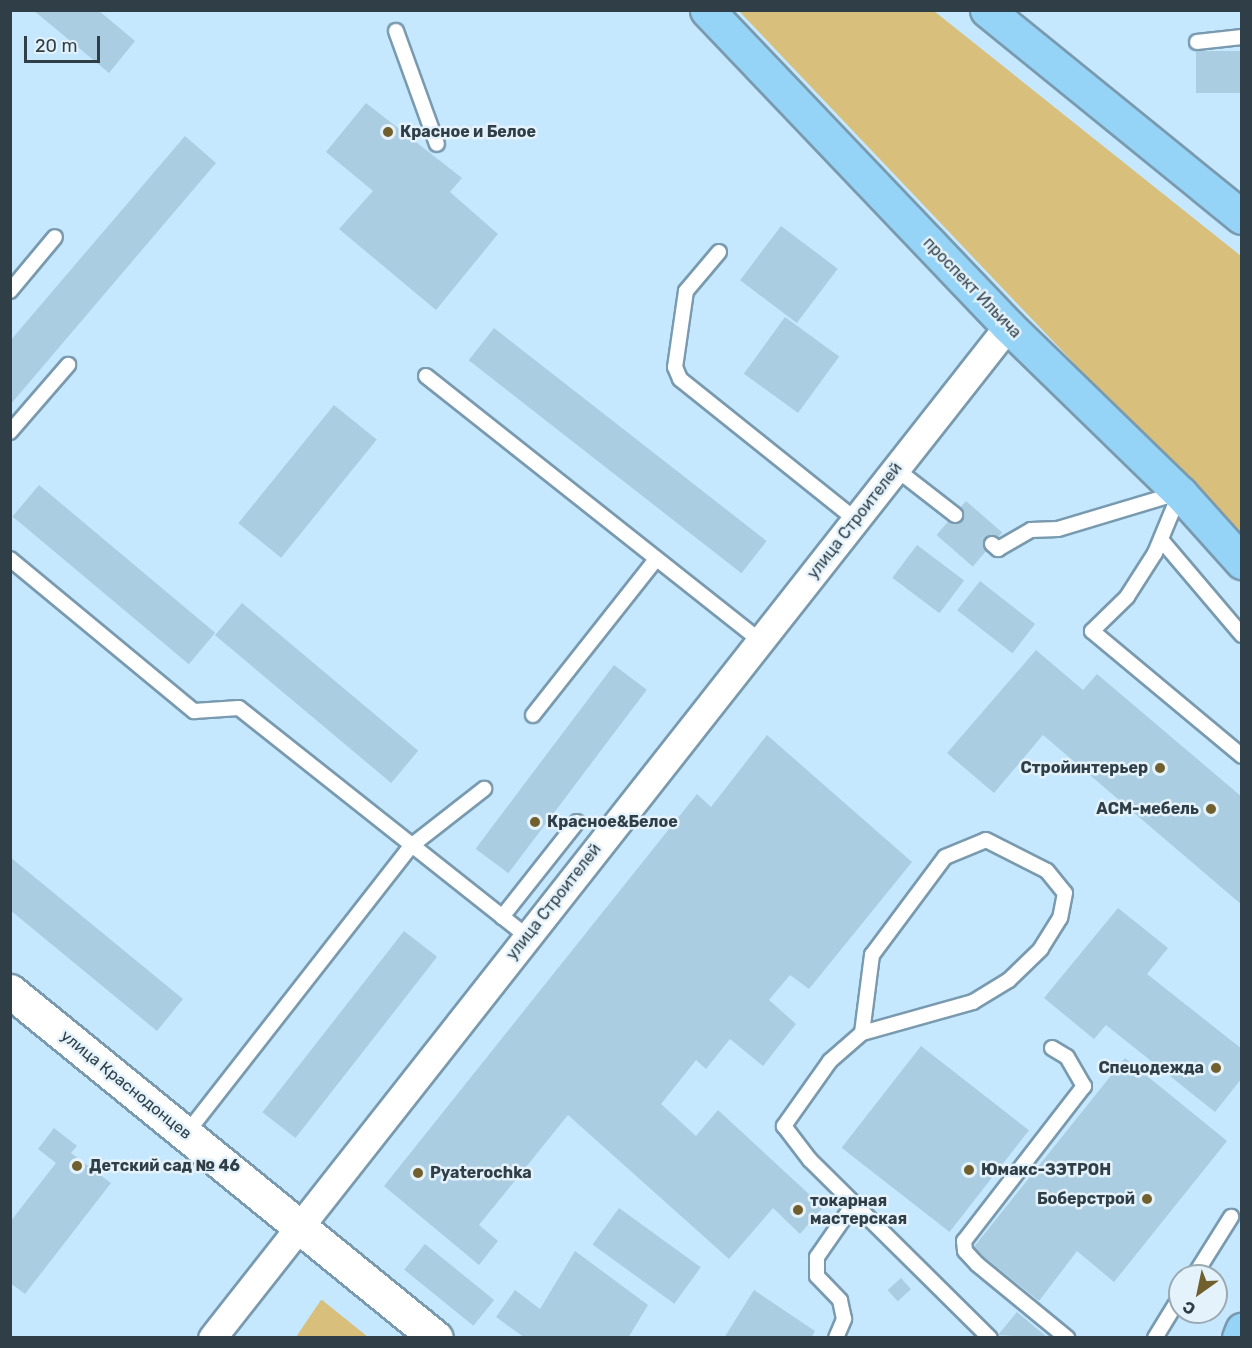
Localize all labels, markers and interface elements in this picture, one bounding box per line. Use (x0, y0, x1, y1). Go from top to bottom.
scale bar (27, 24, 104, 62)
text: 20 m (35, 35, 77, 57)
place label: Красное и Белое (400, 122, 536, 142)
marker: Красное и Белое (381, 125, 395, 139)
street label: проспект Ильича (919, 234, 1025, 342)
street label: улица Строителей (804, 459, 906, 583)
place label: Стройинтерьер (1021, 758, 1148, 778)
marker: Стройинтерьер (1153, 761, 1167, 775)
place label: АСМ-мебель (1096, 799, 1199, 819)
marker: АСМ-мебель (1204, 802, 1218, 816)
place label: Красное&Белое (547, 812, 678, 832)
marker: Красное&Белое (528, 815, 542, 829)
street label: улица Строителей (503, 840, 605, 964)
street label: улица Краснодонцев (57, 1026, 195, 1144)
place label: Спецодежда (1098, 1058, 1204, 1078)
marker: Спецодежда (1209, 1061, 1223, 1075)
place label: Детский сад № 46 (89, 1156, 240, 1176)
marker: Детский сад № 46 (70, 1159, 84, 1173)
place label: Юмакс-ЗЭТРОН (981, 1160, 1111, 1180)
place label: Pyaterochka (430, 1163, 532, 1183)
marker: Юмакс-ЗЭТРОН (962, 1163, 976, 1177)
marker: Pyaterochka (411, 1166, 425, 1180)
place label: Боберстрой (1037, 1189, 1135, 1209)
place label: токарная мастерская (810, 1191, 907, 1229)
marker: Боберстрой (1140, 1192, 1154, 1206)
marker: токарная мастерская (791, 1203, 805, 1217)
north arrow (1168, 1264, 1228, 1324)
text: С (1179, 1297, 1199, 1319)

